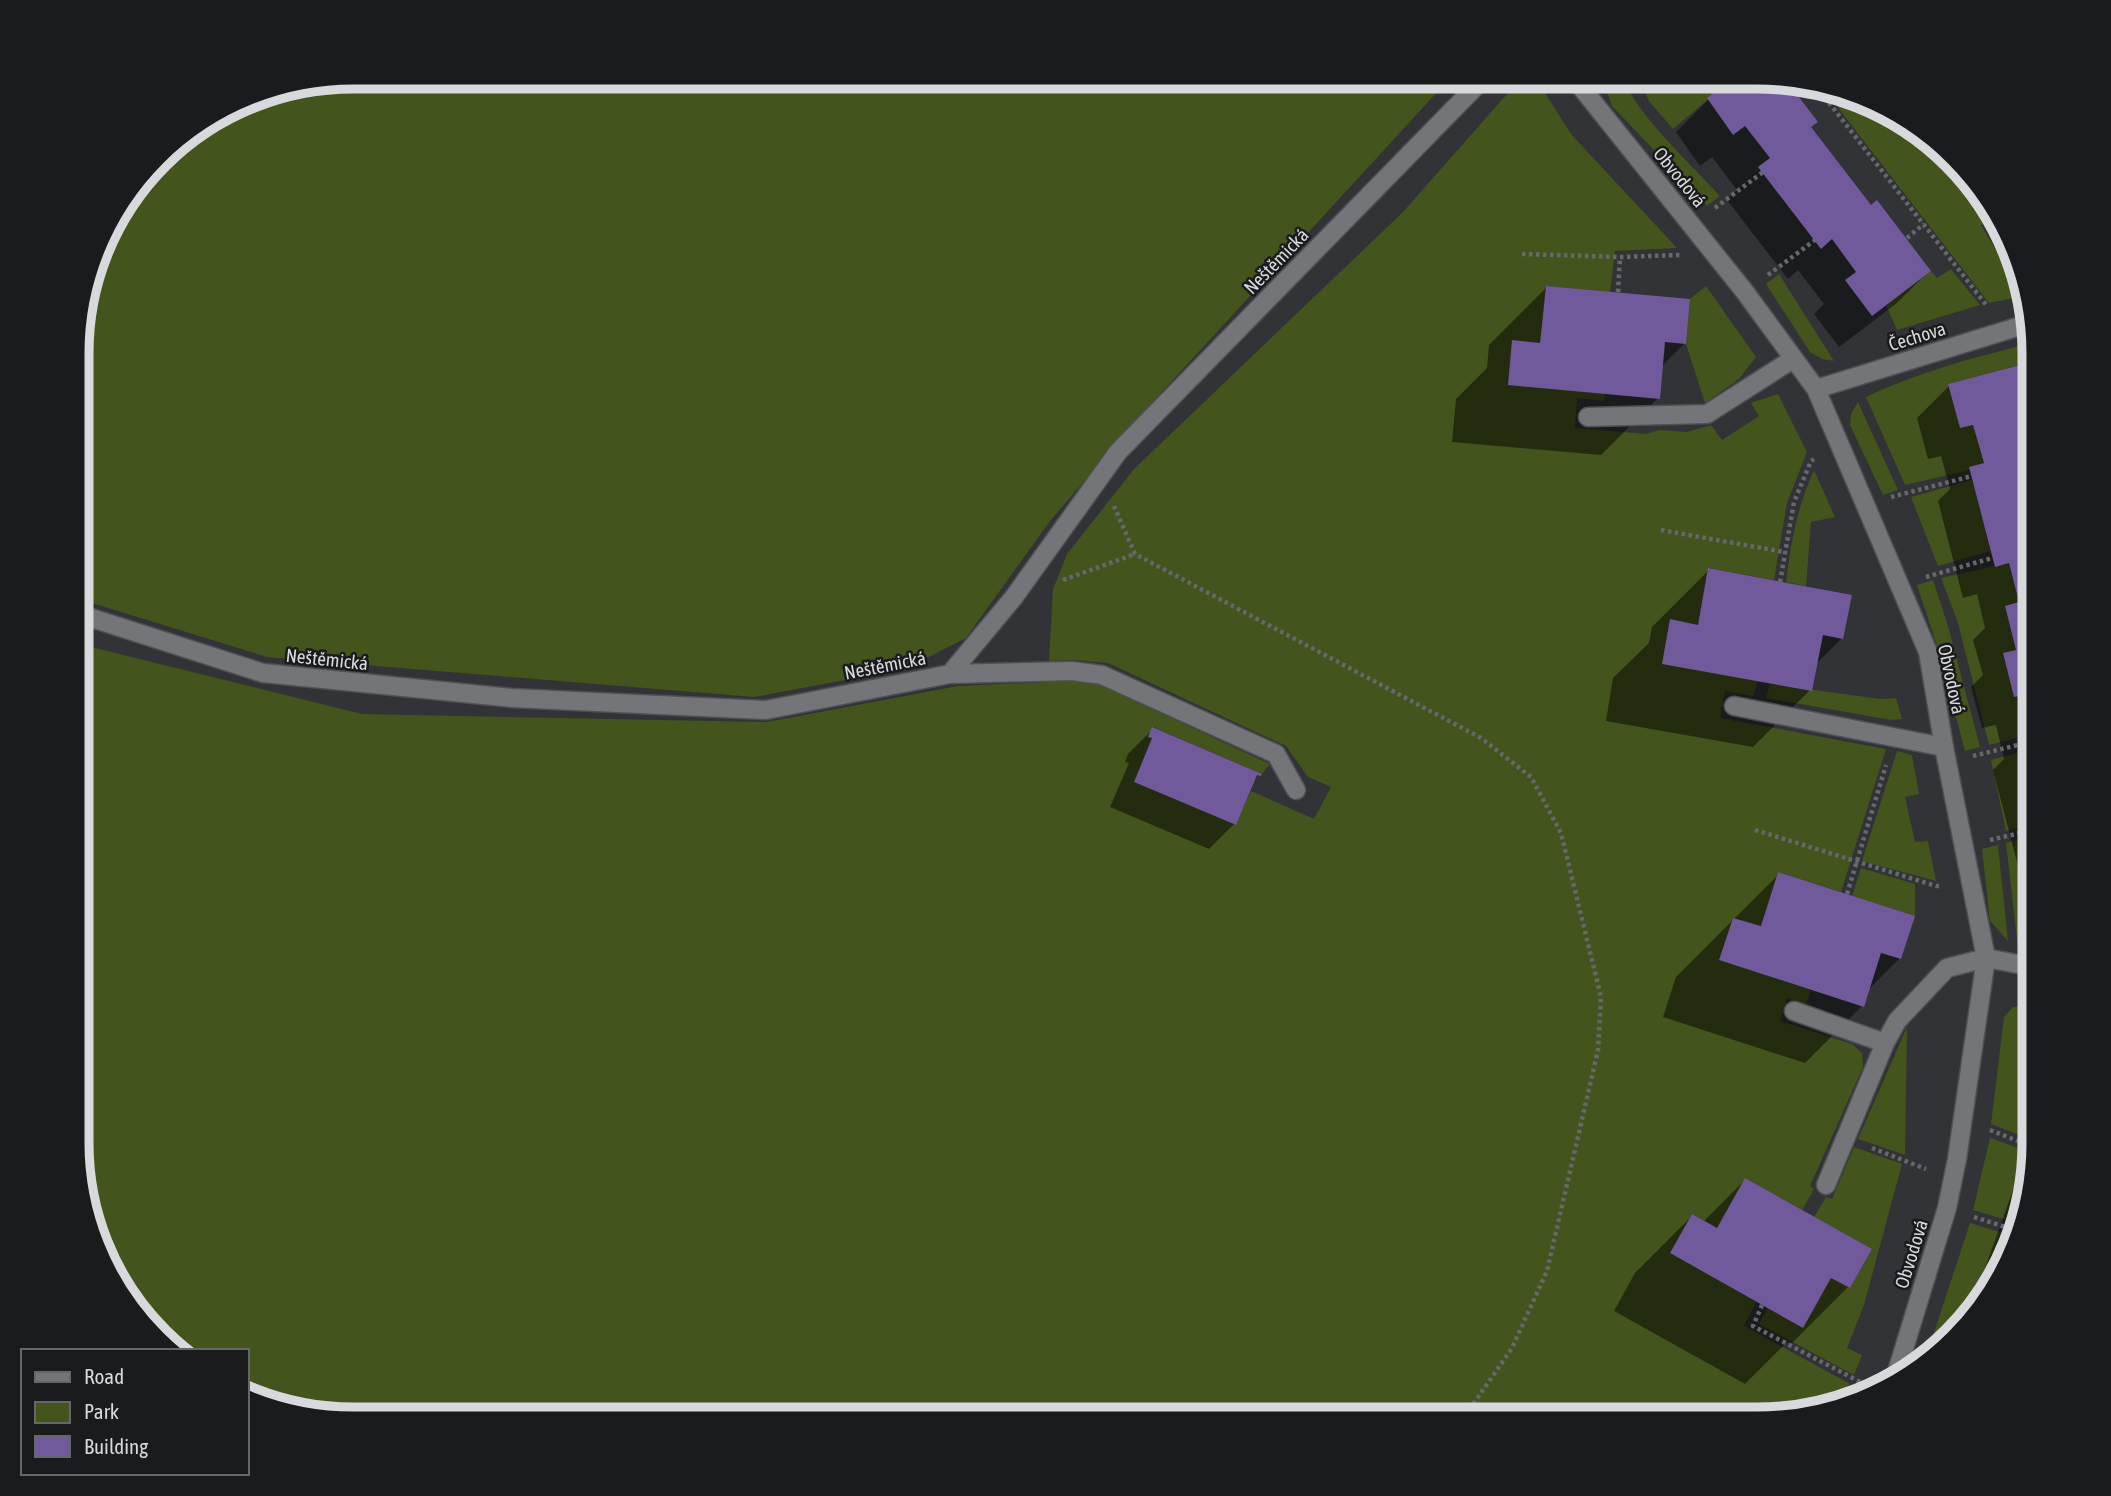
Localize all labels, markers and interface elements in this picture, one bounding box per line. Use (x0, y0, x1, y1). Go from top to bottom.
street label: Obvodová (1649, 143, 1711, 211)
street label: Neštěmická (1239, 224, 1313, 298)
street label: Čechova (1886, 317, 1948, 355)
street label: Obvodová (1934, 642, 1970, 716)
street label: Neštěmická (285, 644, 369, 674)
street label: Neštěmická (842, 646, 928, 684)
street label: Obvodová (1890, 1217, 1932, 1291)
legend (21, 1349, 248, 1475)
text: Road (84, 1364, 124, 1388)
text: Park (84, 1399, 119, 1423)
text: Building (84, 1434, 148, 1458)

